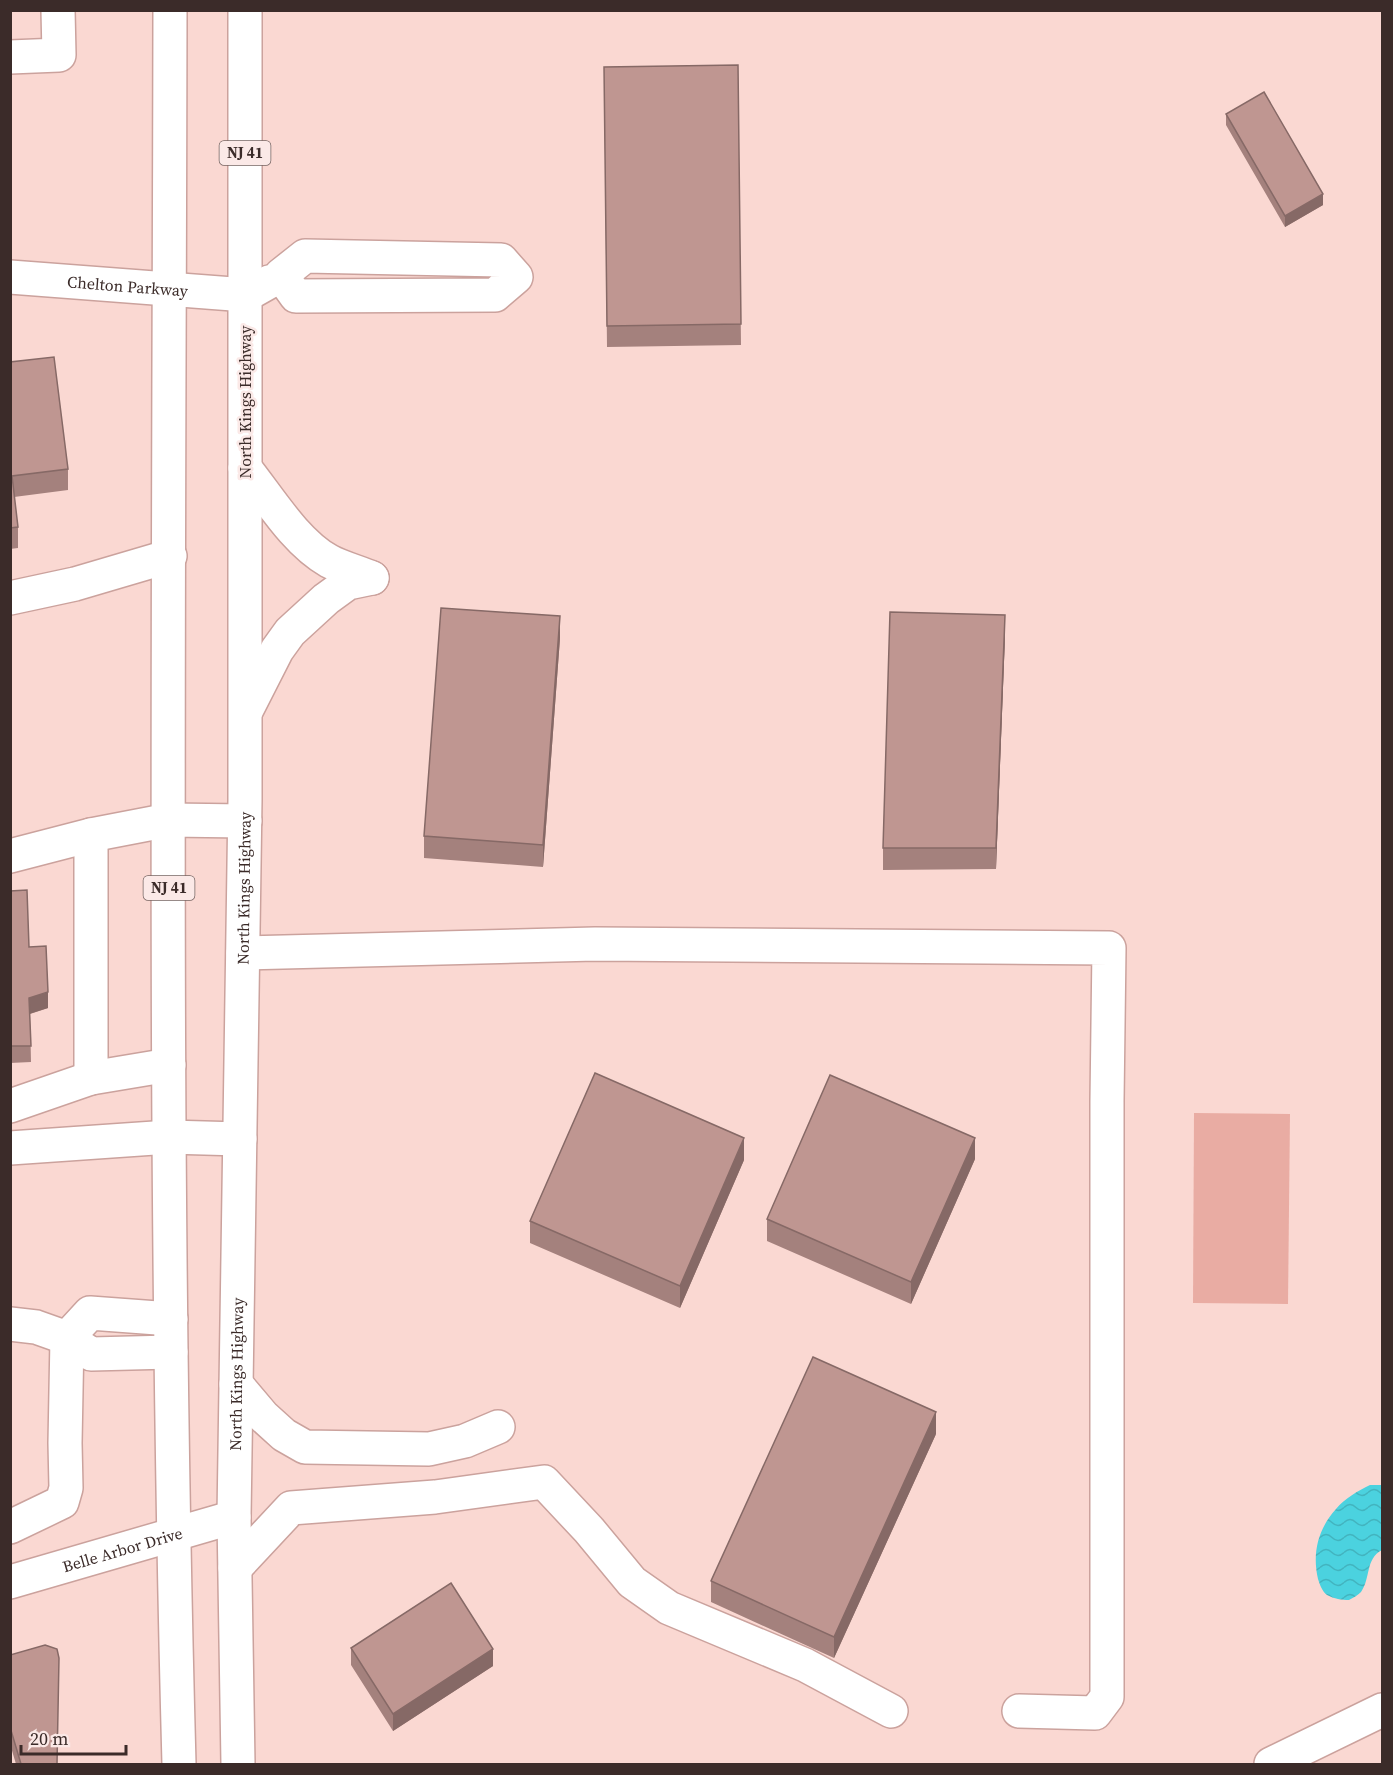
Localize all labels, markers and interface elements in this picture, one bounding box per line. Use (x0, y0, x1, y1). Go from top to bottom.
road number: NJ 41 (220, 141, 270, 165)
street label: Chelton Parkway (66, 270, 190, 302)
street label: North Kings Highway (234, 325, 256, 478)
street label: North Kings Highway (231, 811, 256, 965)
road number: NJ 41 (144, 876, 195, 900)
street label: North Kings Highway (224, 1297, 248, 1451)
street label: Belle Arbor Drive (60, 1522, 185, 1577)
scale bar (21, 1718, 126, 1756)
text: 20 m (30, 1726, 68, 1751)

